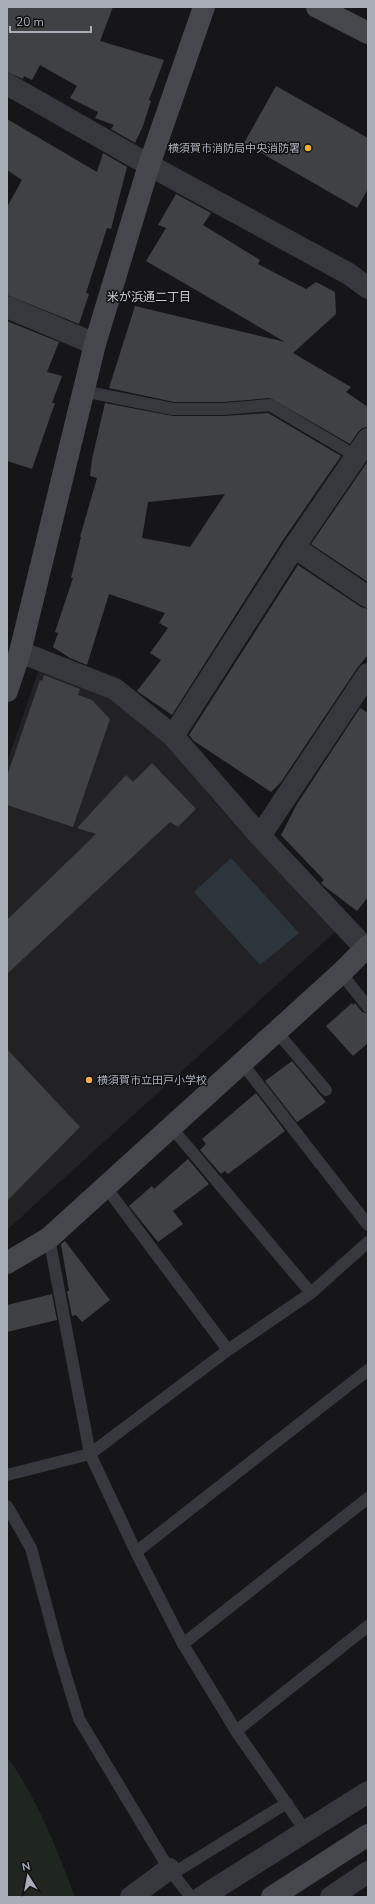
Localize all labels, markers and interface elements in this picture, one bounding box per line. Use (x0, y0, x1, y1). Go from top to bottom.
scale bar (10, 8, 91, 34)
text: 20 m (16, 14, 44, 30)
place label: 横須賀市消防局中央消防署 (168, 141, 300, 156)
marker: 横須賀市消防局中央消防署 (303, 143, 313, 153)
district label: 米が浜通二丁目 (107, 289, 191, 305)
place label: 横須賀市立田戸小学校 (97, 1073, 207, 1088)
marker: 横須賀市立田戸小学校 (84, 1075, 94, 1085)
north arrow (8, 1856, 48, 1896)
text: N (21, 1859, 32, 1875)

